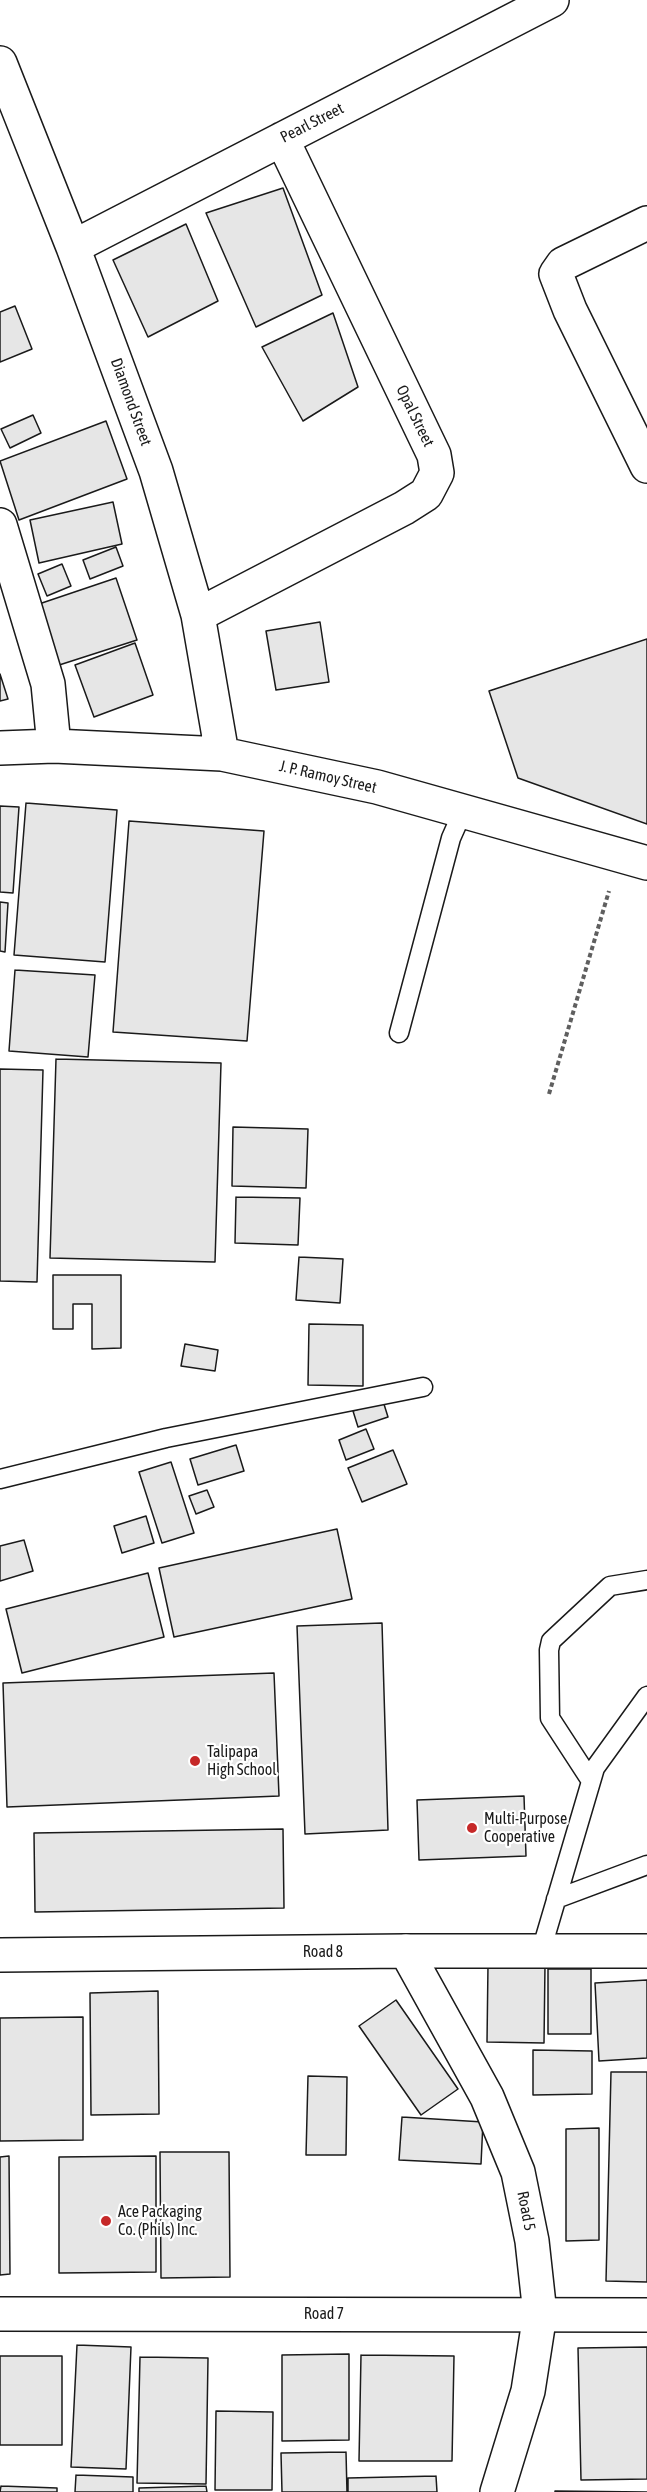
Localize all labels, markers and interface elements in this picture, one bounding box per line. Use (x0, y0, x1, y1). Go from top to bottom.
street label: Pearl Street (277, 99, 347, 147)
street label: Diamond Street (106, 356, 156, 448)
street label: Opal Street (392, 382, 438, 450)
street label: J. P. Ramoy Street (278, 756, 378, 798)
place label: Talipapa High School (207, 1742, 276, 1780)
marker: Talipapa High School (188, 1754, 202, 1768)
place label: Multi-Purpose Cooperative (484, 1809, 567, 1847)
marker: Multi-Purpose Cooperative (465, 1821, 479, 1835)
street label: Road 8 (303, 1942, 343, 1962)
street label: Road 5 (513, 2189, 539, 2233)
place label: Ace Packaging Co. (Phils) Inc. (118, 2202, 202, 2240)
marker: Ace Packaging Co. (Phils) Inc. (99, 2214, 113, 2228)
street label: Road 7 (304, 2304, 344, 2324)

